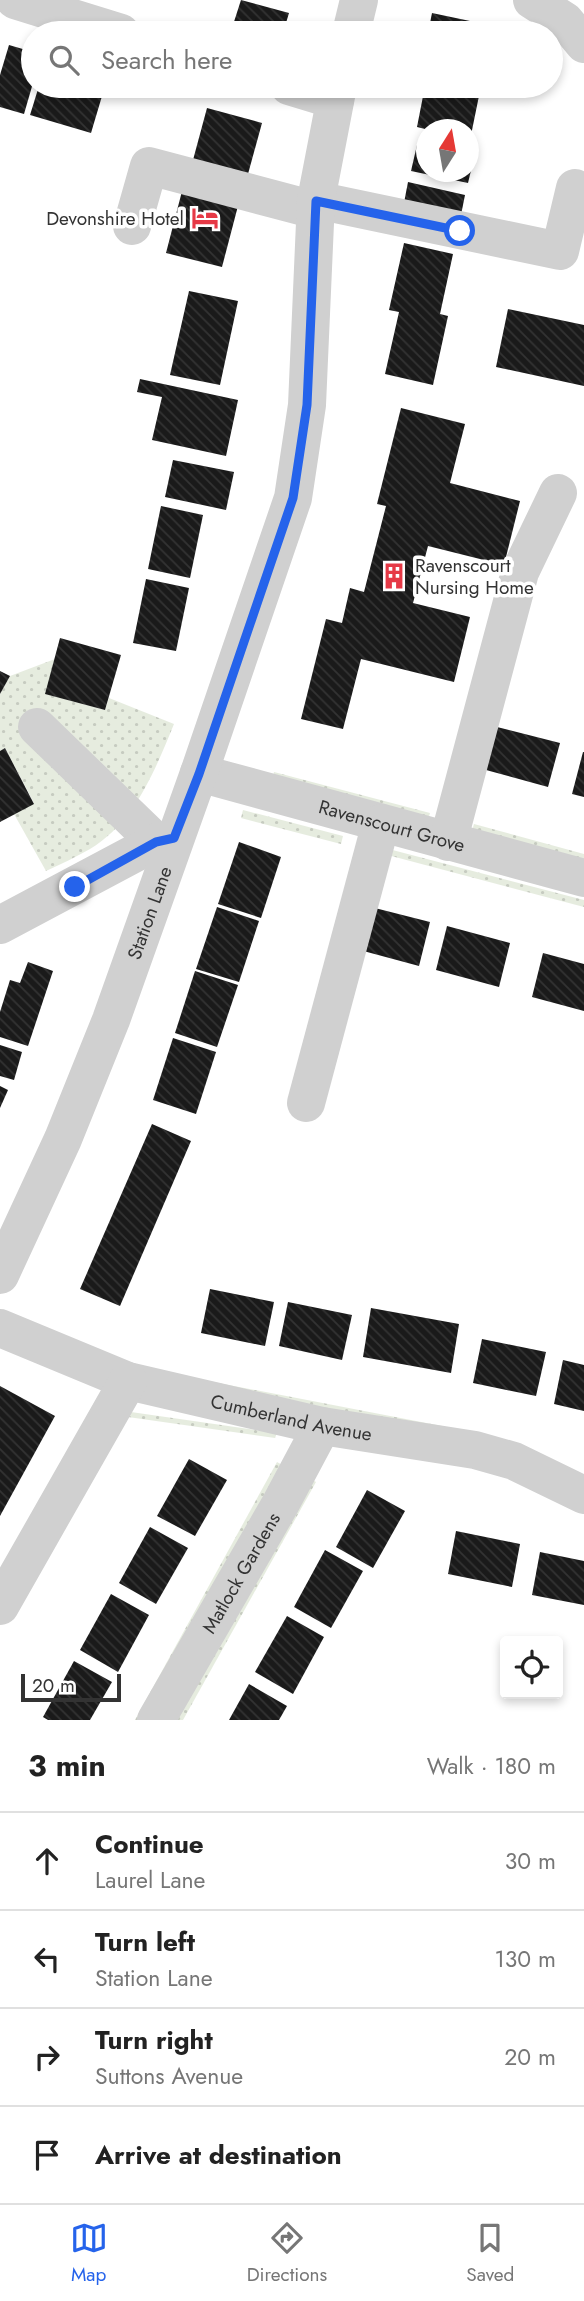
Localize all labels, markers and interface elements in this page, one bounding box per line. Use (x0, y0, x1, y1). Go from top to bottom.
search box (21, 21, 563, 98)
icon: search (45, 41, 83, 79)
text: Search here (101, 41, 233, 79)
north arrow (416, 119, 479, 182)
hotel icon: Devonshire Hotel (190, 203, 220, 233)
place label: Devonshire Hotel (46, 205, 184, 232)
route start (444, 215, 475, 246)
place label: Ravenscourt Nursing Home (415, 552, 534, 601)
building icon: Ravenscourt Nursing Home (379, 561, 409, 591)
street label: Ravenscourt Grove (316, 793, 468, 858)
street label: Station Lane (120, 862, 178, 963)
route end (59, 871, 90, 902)
street label: Cumberland Avenue (208, 1387, 374, 1447)
street label: Matlock Gardens (195, 1507, 287, 1638)
map controls (500, 1636, 563, 1699)
button: locate (500, 1636, 563, 1699)
scale bar (21, 1671, 121, 1703)
text: 20 m (32, 1672, 75, 1699)
text: 3 min (28, 1744, 106, 1787)
text: Walk · 180 m (427, 1749, 556, 1783)
text: Continue (95, 1825, 204, 1863)
icon: ahead (28, 1842, 66, 1880)
text: 30 m (505, 1844, 556, 1878)
text: Laurel Lane (95, 1863, 205, 1897)
text: Turn left (95, 1923, 195, 1961)
icon: left (28, 1940, 66, 1978)
text: 130 m (494, 1942, 556, 1976)
text: Station Lane (95, 1961, 213, 1995)
text: Turn right (95, 2021, 213, 2059)
icon: right (28, 2038, 66, 2076)
text: 20 m (504, 2040, 556, 2074)
text: Suttons Avenue (95, 2059, 243, 2093)
icon: arrive (28, 2136, 66, 2174)
text: Arrive at destination (95, 2136, 342, 2174)
tab: Map (70, 2219, 108, 2288)
tab: Directions (247, 2219, 327, 2288)
tab: Saved (466, 2219, 514, 2288)

